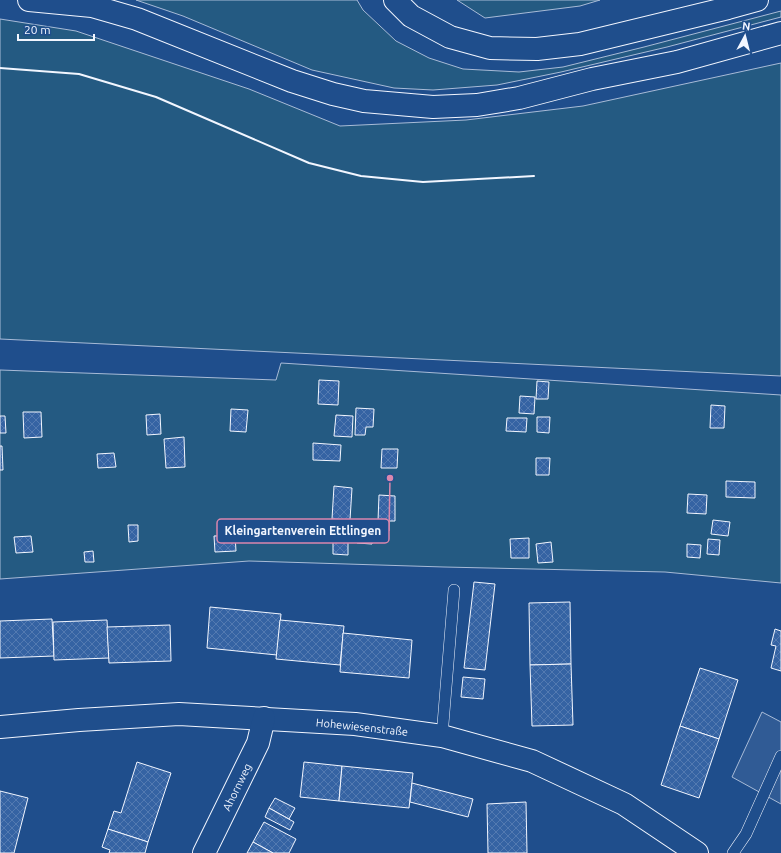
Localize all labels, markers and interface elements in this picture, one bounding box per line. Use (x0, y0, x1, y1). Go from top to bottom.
scale bar (18, 16, 94, 42)
north arrow (725, 16, 765, 56)
text: N (741, 20, 751, 33)
text: 20 m (24, 23, 51, 36)
callout: Kleingartenverein Ettlingen (217, 519, 389, 543)
text: Kleingartenverein Ettlingen (225, 524, 381, 537)
street label: Hohewiesenstraße (315, 716, 409, 738)
street label: Ahornweg (220, 761, 254, 813)

